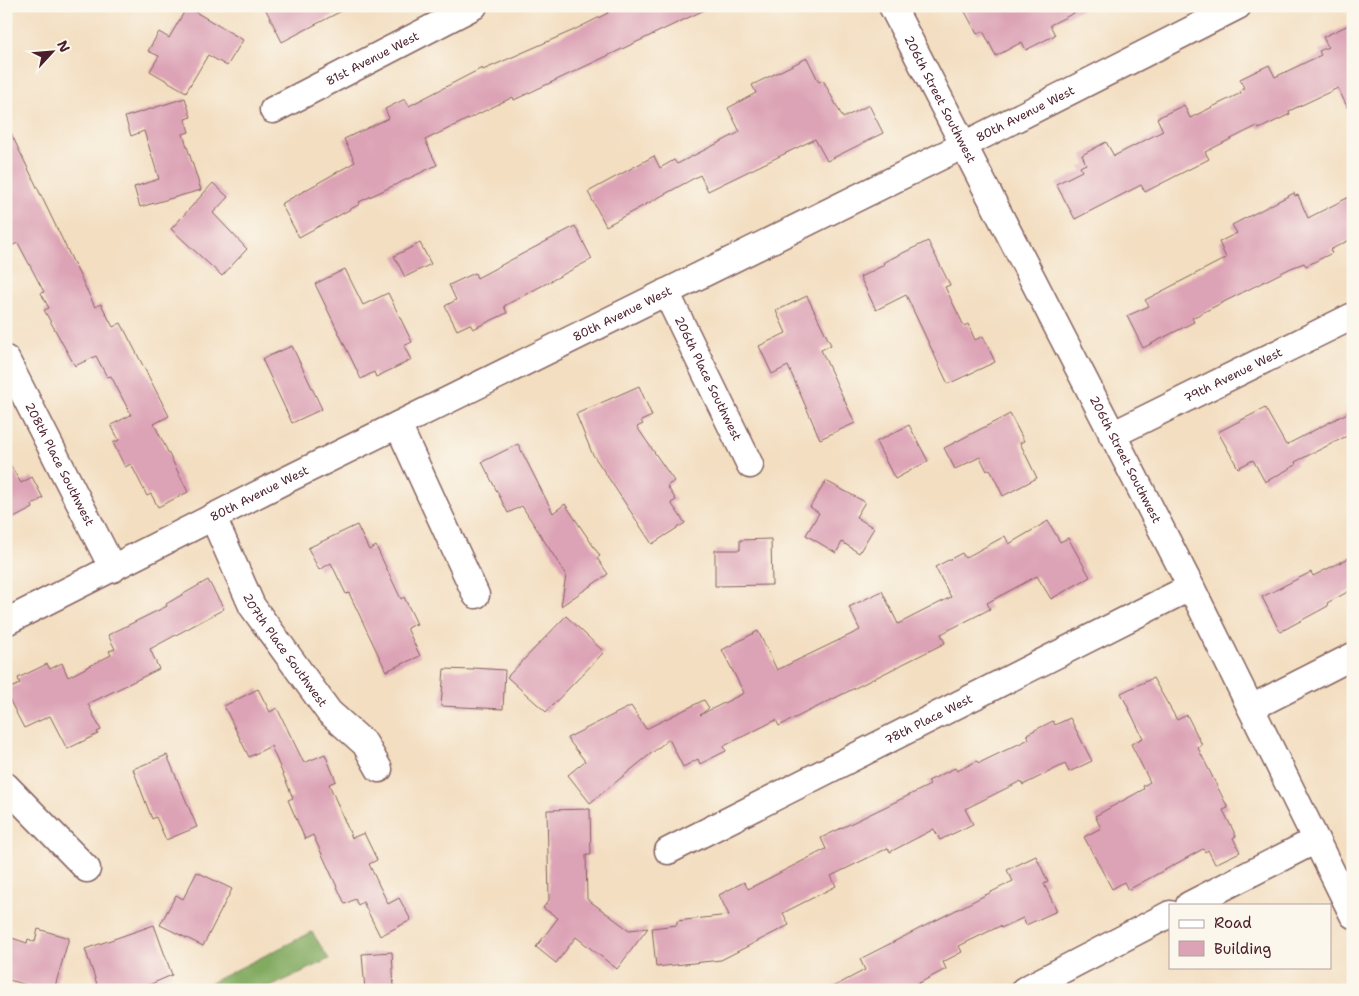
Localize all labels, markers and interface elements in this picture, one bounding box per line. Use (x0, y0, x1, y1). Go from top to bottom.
north arrow (28, 28, 78, 78)
street label: 81st Avenue West (323, 28, 422, 89)
street label: 206th Street Southwest (901, 33, 979, 166)
text: N (53, 37, 74, 55)
street label: 80th Avenue West (973, 82, 1077, 146)
street label: 80th Avenue West (570, 283, 674, 345)
street label: 206th Place Southwest (671, 313, 745, 443)
street label: 79th Avenue West (1181, 344, 1285, 406)
street label: 206th Street Southwest (1086, 393, 1165, 526)
street label: 208th Place Southwest (21, 400, 98, 529)
street label: 80th Avenue West (207, 462, 311, 525)
street label: 207th Place Southwest (239, 591, 331, 710)
street label: 78th Place West (882, 691, 975, 748)
legend (1169, 904, 1332, 968)
text: Road (1214, 913, 1252, 933)
text: Building (1214, 939, 1271, 959)

